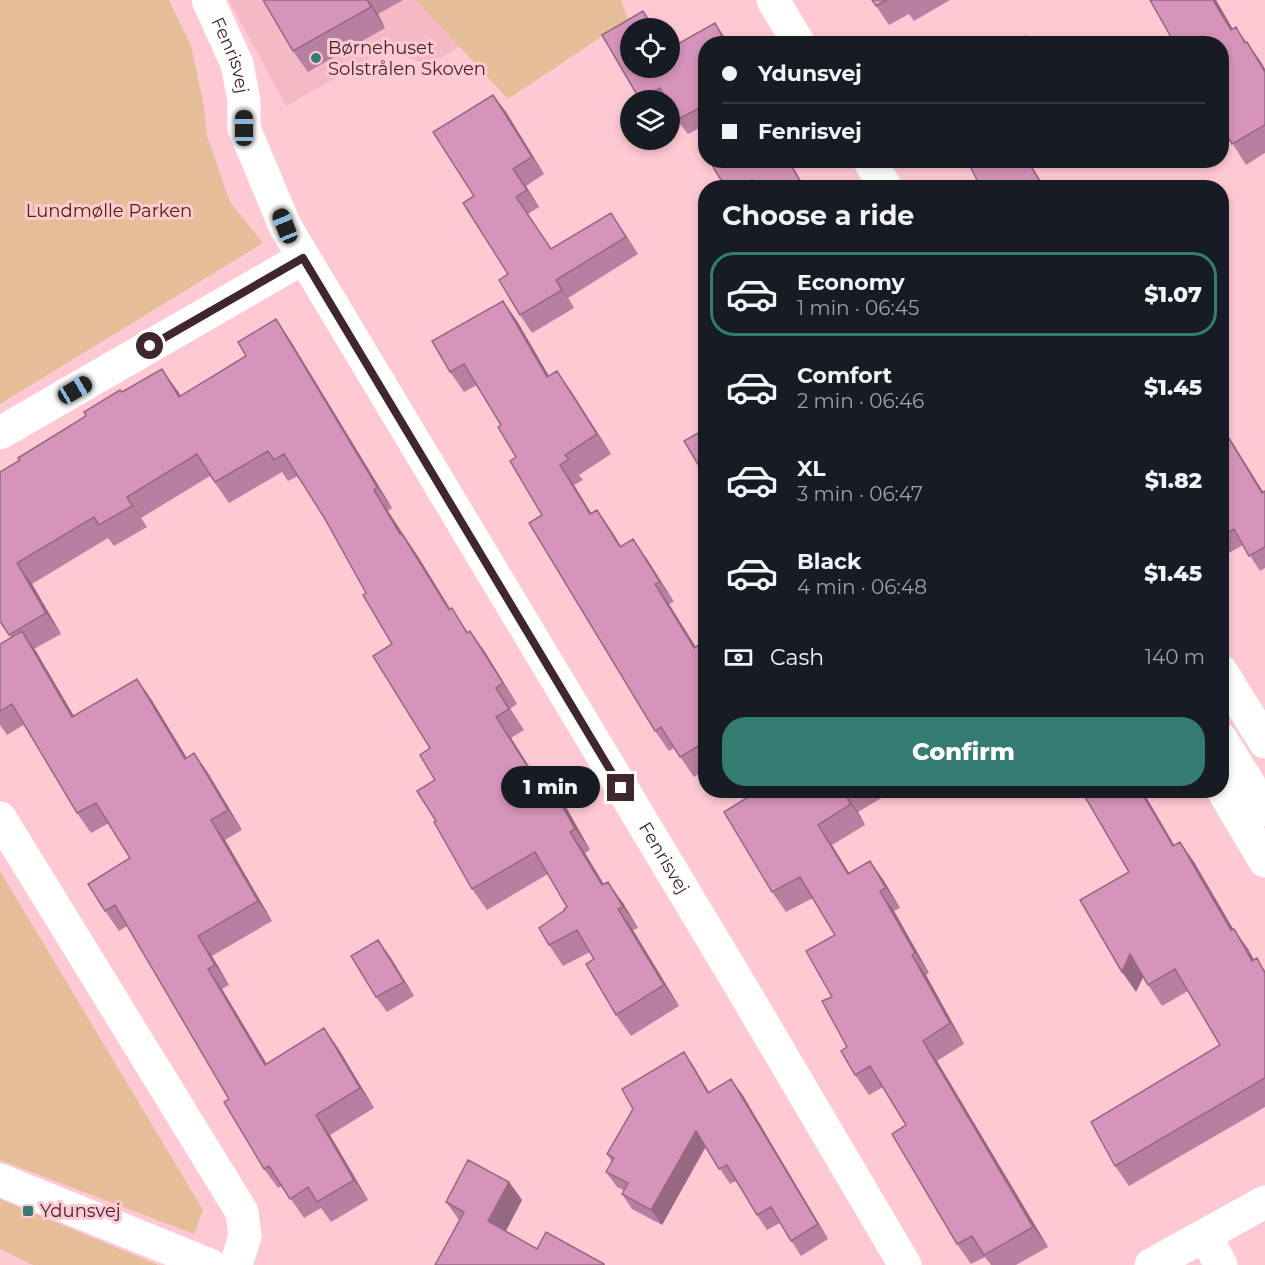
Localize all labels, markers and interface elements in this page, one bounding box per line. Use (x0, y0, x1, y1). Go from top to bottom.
street label: Fenrisvej (206, 14, 253, 95)
map controls (620, 18, 680, 150)
button: locate (620, 18, 680, 78)
place label: Børnehuset Solstrålen Skoven (328, 37, 486, 80)
marker: Børnehuset Solstrålen Skoven (309, 51, 323, 65)
text: Ydunsvej (758, 60, 862, 87)
button: layers (620, 90, 680, 150)
car (235, 110, 253, 146)
text: Fenrisvej (758, 118, 862, 145)
text: Choose a ride (722, 199, 914, 232)
park label: Lundmølle Parken (26, 200, 192, 222)
car (270, 206, 300, 246)
icon: car (725, 267, 779, 321)
text: Economy (797, 269, 905, 296)
text: $1.07 (1144, 281, 1202, 308)
text: 1 min · 06:45 (797, 296, 919, 320)
route start (136, 332, 163, 359)
icon: car (725, 360, 779, 414)
text: Comfort (797, 362, 892, 389)
car (55, 373, 95, 407)
text: $1.45 (1144, 374, 1202, 401)
text: 2 min · 06:46 (797, 389, 924, 413)
icon: car (725, 453, 779, 507)
text: XL (797, 455, 826, 482)
text: $1.82 (1145, 467, 1202, 494)
text: 3 min · 06:47 (797, 482, 923, 506)
icon: car (725, 546, 779, 600)
text: Black (797, 548, 861, 575)
text: $1.45 (1144, 560, 1202, 587)
text: 4 min · 06:48 (797, 575, 927, 599)
icon: cash (722, 641, 755, 674)
text: Cash (770, 644, 824, 671)
text: 140 m (1145, 645, 1205, 669)
button: Confirm (722, 717, 1205, 786)
callout: 1 min (501, 767, 600, 809)
route end (607, 774, 634, 801)
text: 1 min (523, 775, 578, 799)
street label: Fenrisvej (634, 818, 694, 898)
place label: Ydunsvej (40, 1200, 121, 1222)
marker: Ydunsvej (21, 1204, 35, 1218)

